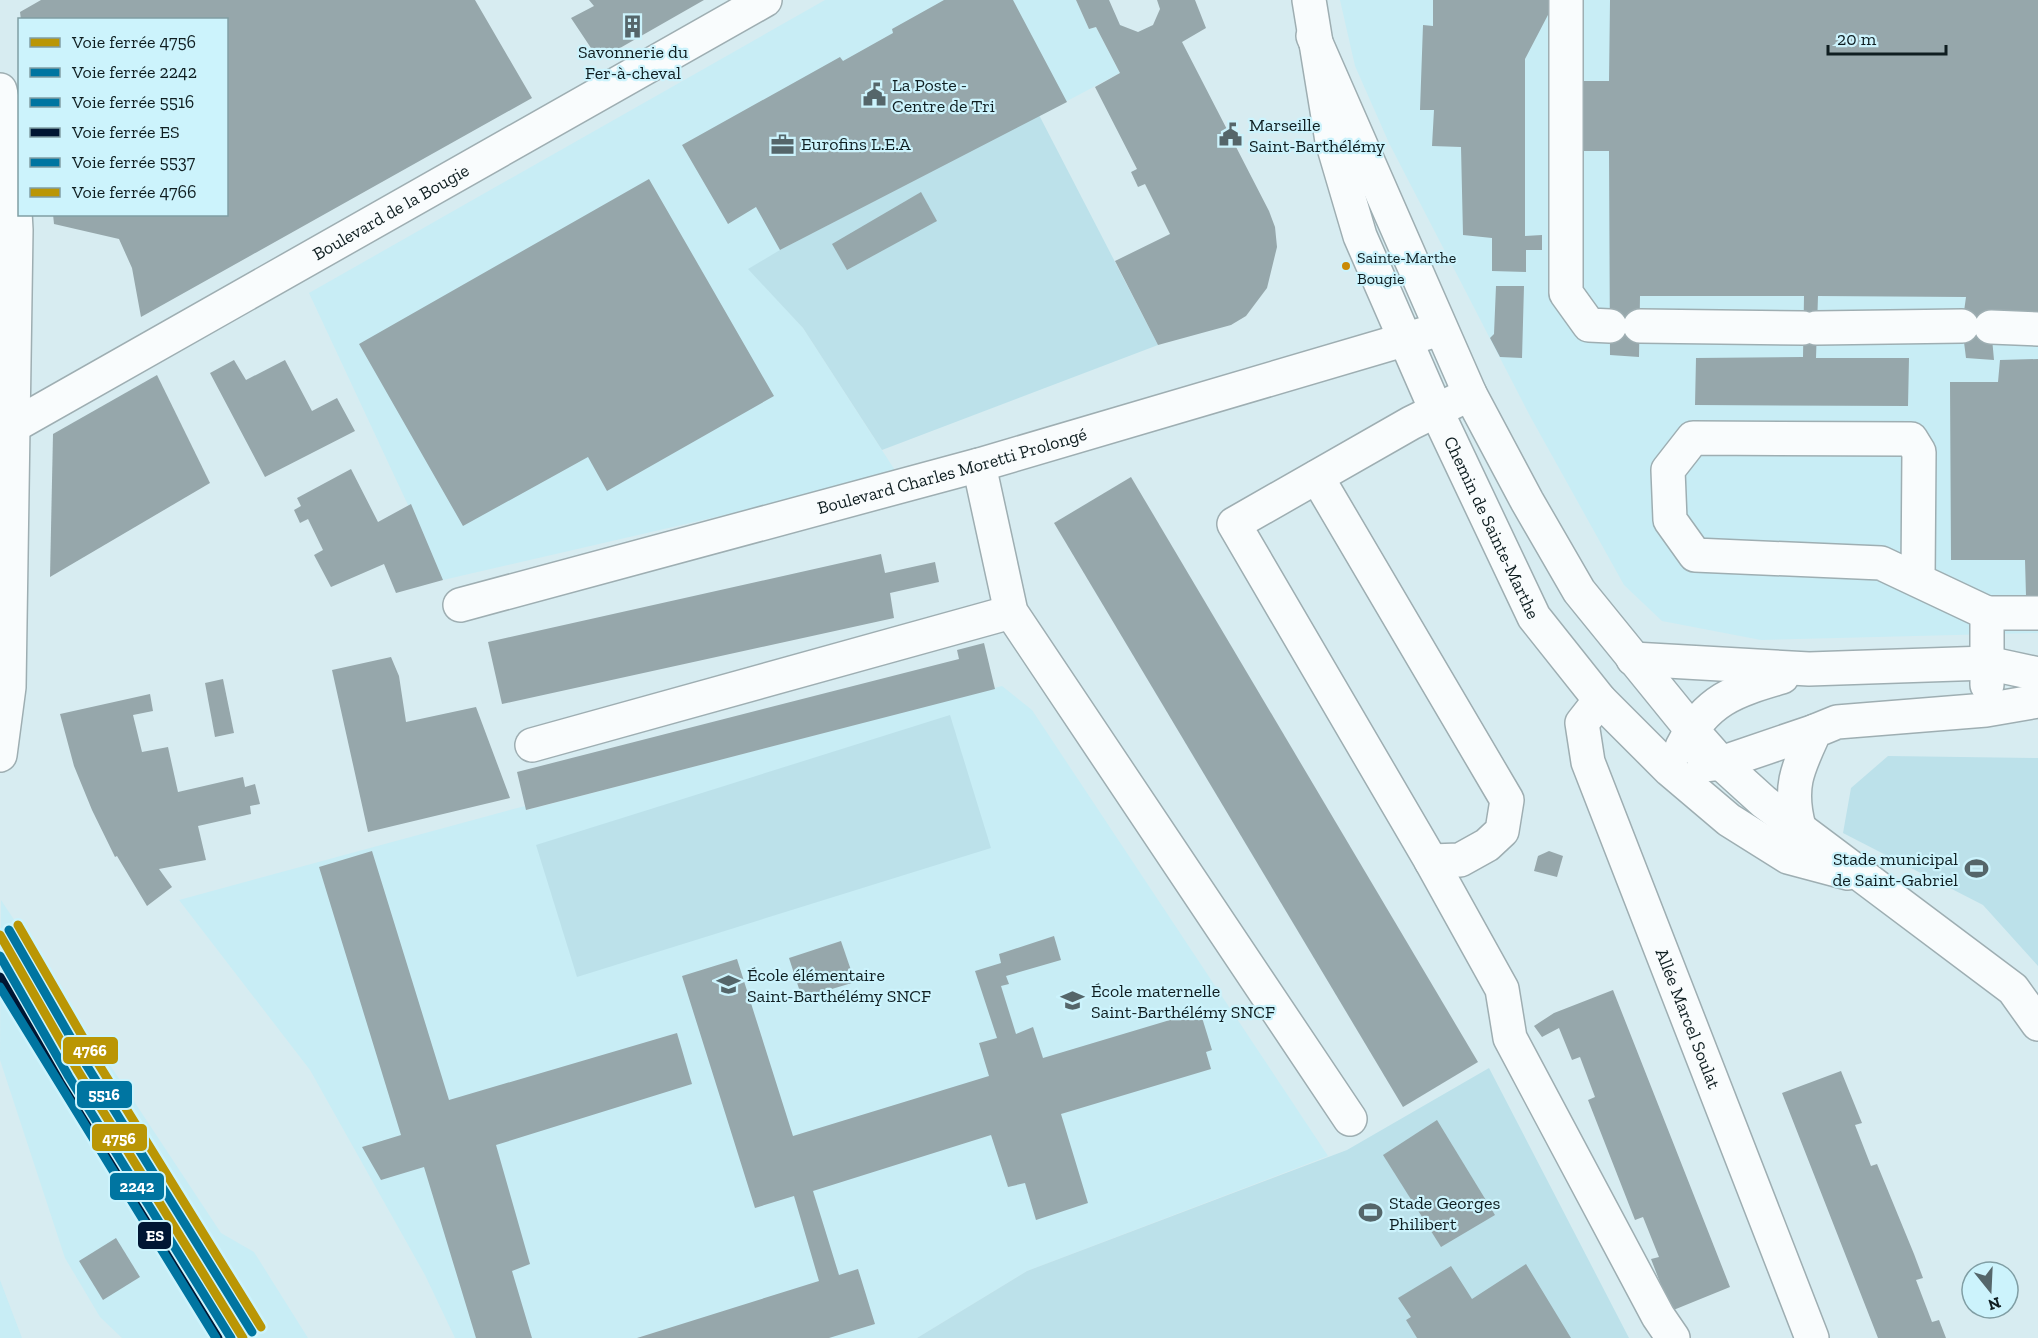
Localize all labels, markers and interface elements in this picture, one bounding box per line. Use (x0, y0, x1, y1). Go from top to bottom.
building icon: Savonnerie du Fer-à-cheval (620, 13, 646, 39)
legend (18, 18, 228, 216)
scale bar (1828, 18, 1946, 56)
text: 20 m (1837, 28, 1877, 50)
text: Voie ferrée 4756 (71, 31, 196, 53)
place label: Savonnerie du Fer-à-cheval (578, 41, 688, 84)
text: Voie ferrée 2242 (71, 61, 197, 83)
place label: La Poste - Centre de Tri (892, 74, 995, 117)
public building icon: La Poste - Centre de Tri (861, 82, 887, 108)
text: Voie ferrée 5516 (71, 91, 194, 113)
place label: Marseille Saint-Barthélémy (1249, 114, 1386, 157)
text: Voie ferrée ES (71, 121, 180, 143)
public building icon: Marseille Saint-Barthélémy (1218, 122, 1244, 148)
office icon: Eurofins L.E.A (770, 131, 796, 157)
place label: Eurofins L.E.A (801, 133, 911, 155)
text: Voie ferrée 5537 (71, 151, 196, 173)
street label: Boulevard de la Bougie (309, 159, 473, 265)
text: Voie ferrée 4766 (71, 181, 197, 203)
place label: Sainte-Marthe Bougie (1357, 248, 1456, 288)
marker: Sainte-Marthe Bougie (1340, 260, 1352, 272)
street label: Boulevard Charles Moretti Prolongé (815, 423, 1089, 519)
street label: Chemin de Sainte-Marthe (1439, 433, 1544, 623)
place label: Stade municipal de Saint-Gabriel (1832, 848, 1958, 891)
sports icon: Stade municipal de Saint-Gabriel (1963, 856, 1989, 882)
street label: Allée Marcel Soulat (1651, 945, 1725, 1092)
place label: École élémentaire Saint-Barthélémy SNCF (747, 964, 931, 1007)
school or university icon: École élémentaire Saint-Barthélémy SNCF (716, 972, 742, 998)
place label: École maternelle Saint-Barthélémy SNCF (1091, 980, 1275, 1023)
school or university icon: École maternelle Saint-Barthélémy SNCF (1060, 988, 1086, 1014)
line badge: 4766 (62, 1036, 119, 1065)
text: 4766 (73, 1041, 107, 1060)
line badge: 5516 (76, 1080, 133, 1109)
text: 5516 (88, 1085, 120, 1104)
line badge: 4756 (91, 1123, 148, 1152)
text: 4756 (102, 1129, 136, 1148)
line badge: 2242 (109, 1172, 165, 1201)
text: 2242 (120, 1177, 155, 1196)
place label: Stade Georges Philibert (1389, 1192, 1500, 1235)
sports icon: Stade Georges Philibert (1358, 1200, 1384, 1226)
line badge: ES (137, 1221, 172, 1250)
text: ES (146, 1226, 164, 1245)
north arrow (1960, 1260, 2020, 1320)
text: N (1986, 1293, 2003, 1315)

